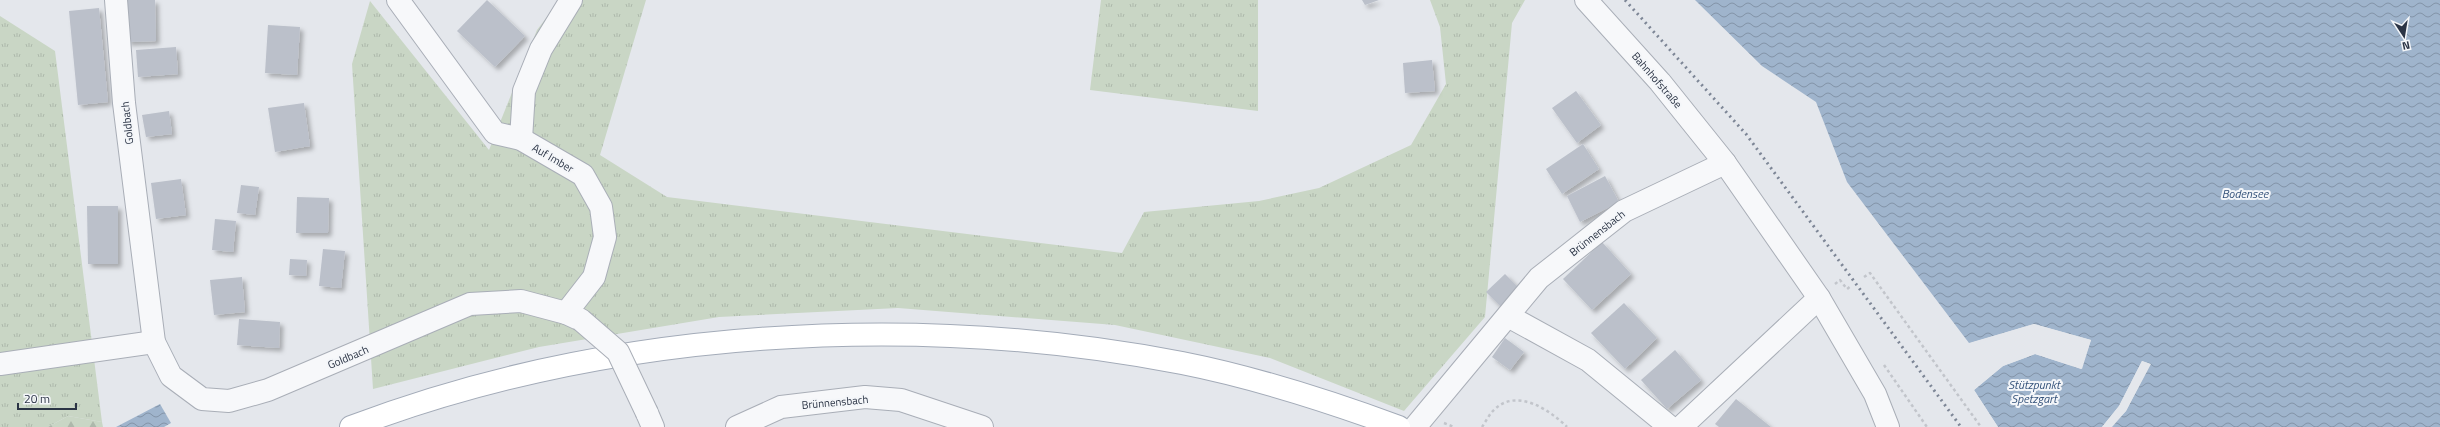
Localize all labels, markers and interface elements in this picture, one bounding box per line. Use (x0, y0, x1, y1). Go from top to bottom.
north arrow (2384, 16, 2424, 56)
text: N (2401, 37, 2411, 54)
street label: Bahnhofstraße (1628, 48, 1686, 112)
street label: Goldbach (117, 101, 137, 145)
street label: Auf Imber (529, 140, 577, 176)
water label: Bodensee (2222, 184, 2270, 203)
street label: Brünnensbach (1566, 206, 1628, 260)
street label: Goldbach (325, 341, 371, 373)
water label: Stützpunkt Spetzgart (2008, 375, 2061, 408)
scale bar (18, 385, 76, 411)
text: 20 m (24, 389, 50, 408)
street label: Brünnensbach (801, 391, 869, 413)

